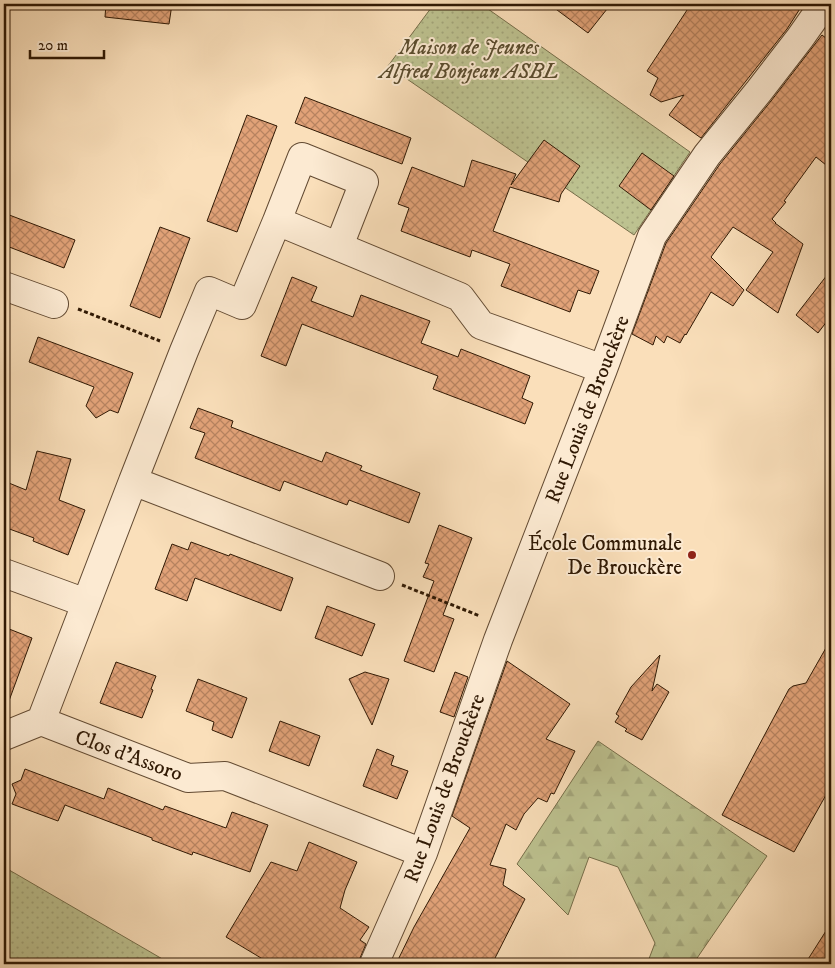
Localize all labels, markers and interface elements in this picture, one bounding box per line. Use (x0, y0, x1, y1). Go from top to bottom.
scale bar (30, 28, 104, 60)
park label: Maison de Jeunes Alfred Bonjean ASBL (378, 35, 558, 85)
text: 20 m (38, 36, 68, 55)
street label: Rue Louis de Brouckère (540, 311, 636, 507)
place label: École Communale De Brouckère (528, 530, 682, 581)
marker: École Communale De Brouckère (686, 549, 698, 561)
street label: Rue Louis de Brouckère (399, 690, 491, 886)
street label: Clos d'Assoro (71, 724, 186, 787)

